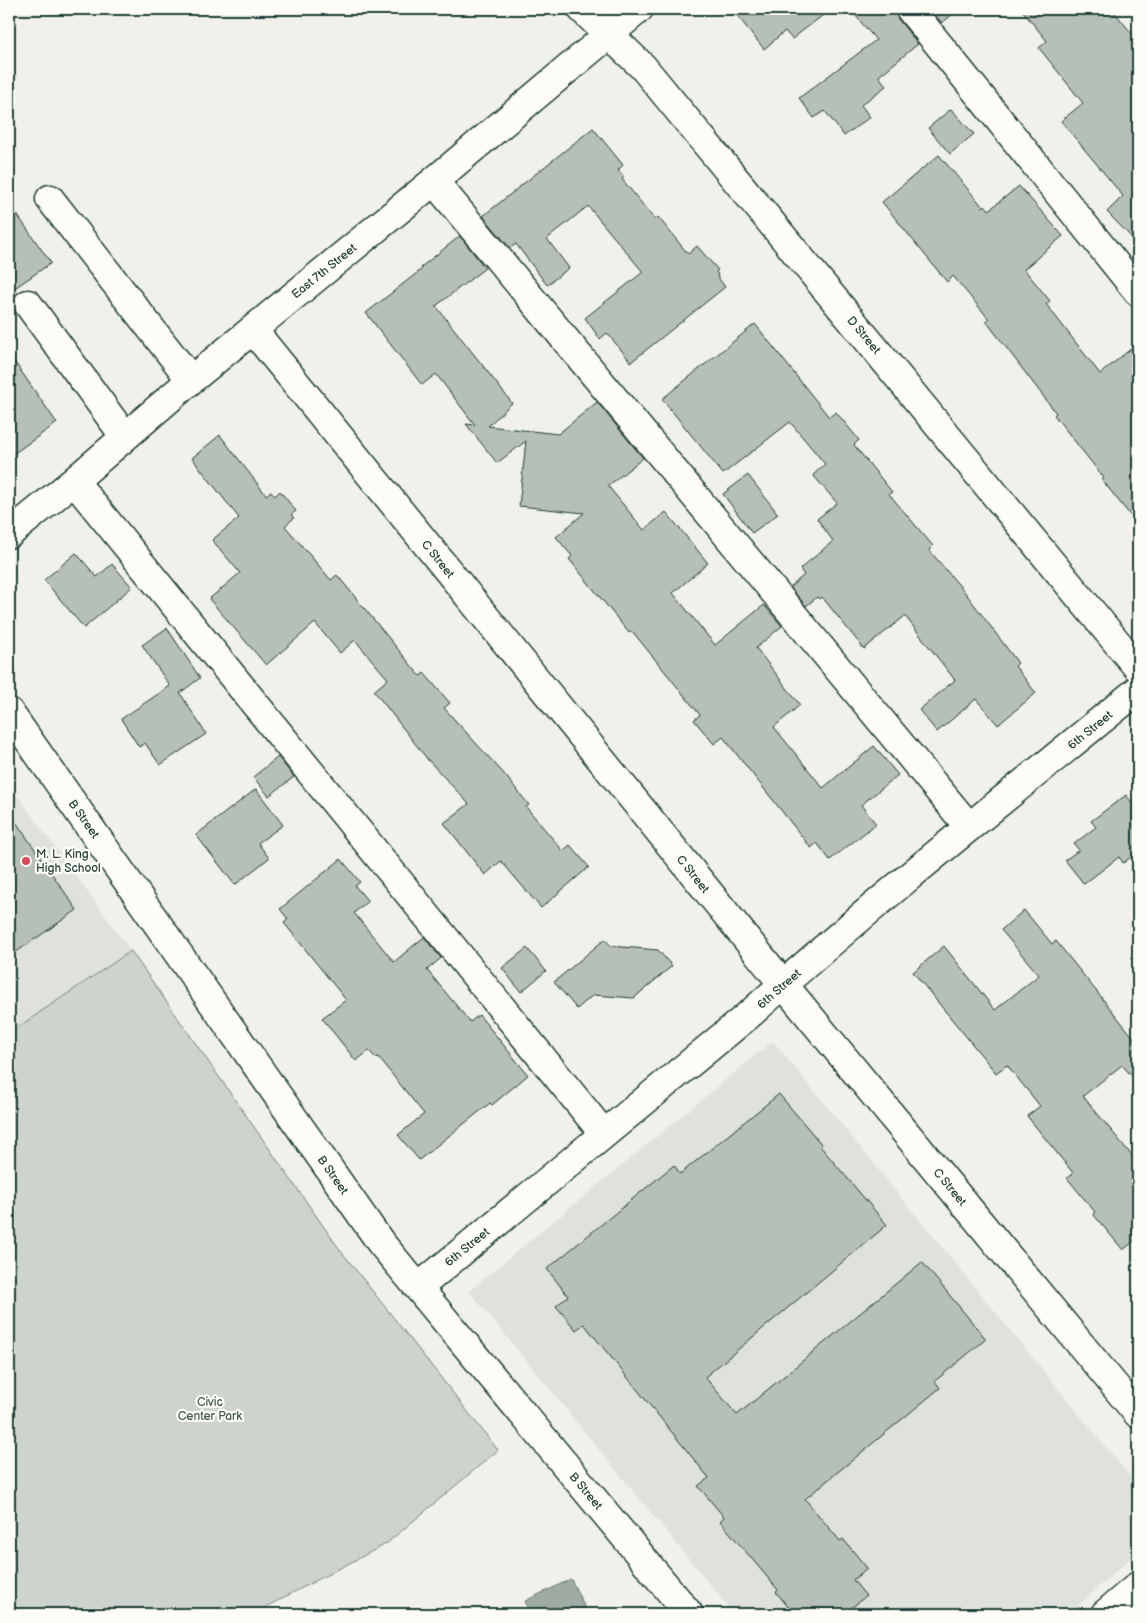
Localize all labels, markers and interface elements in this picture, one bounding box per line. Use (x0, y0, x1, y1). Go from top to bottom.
street label: East 7th Street (289, 240, 360, 302)
street label: D Street (844, 313, 884, 358)
street label: C Street (418, 537, 458, 582)
street label: 6th Street (1065, 707, 1116, 753)
street label: B Street (65, 797, 103, 842)
place label: M. L. King High School (36, 847, 101, 876)
street label: C Street (673, 852, 713, 897)
marker: M. L. King High School (20, 855, 32, 867)
street label: 6th Street (754, 966, 805, 1013)
street label: B Street (314, 1153, 352, 1198)
street label: C Street (930, 1165, 970, 1209)
street label: 6th Street (442, 1224, 493, 1270)
park label: Civic Center Park (178, 1395, 242, 1424)
street label: B Street (566, 1470, 606, 1513)

